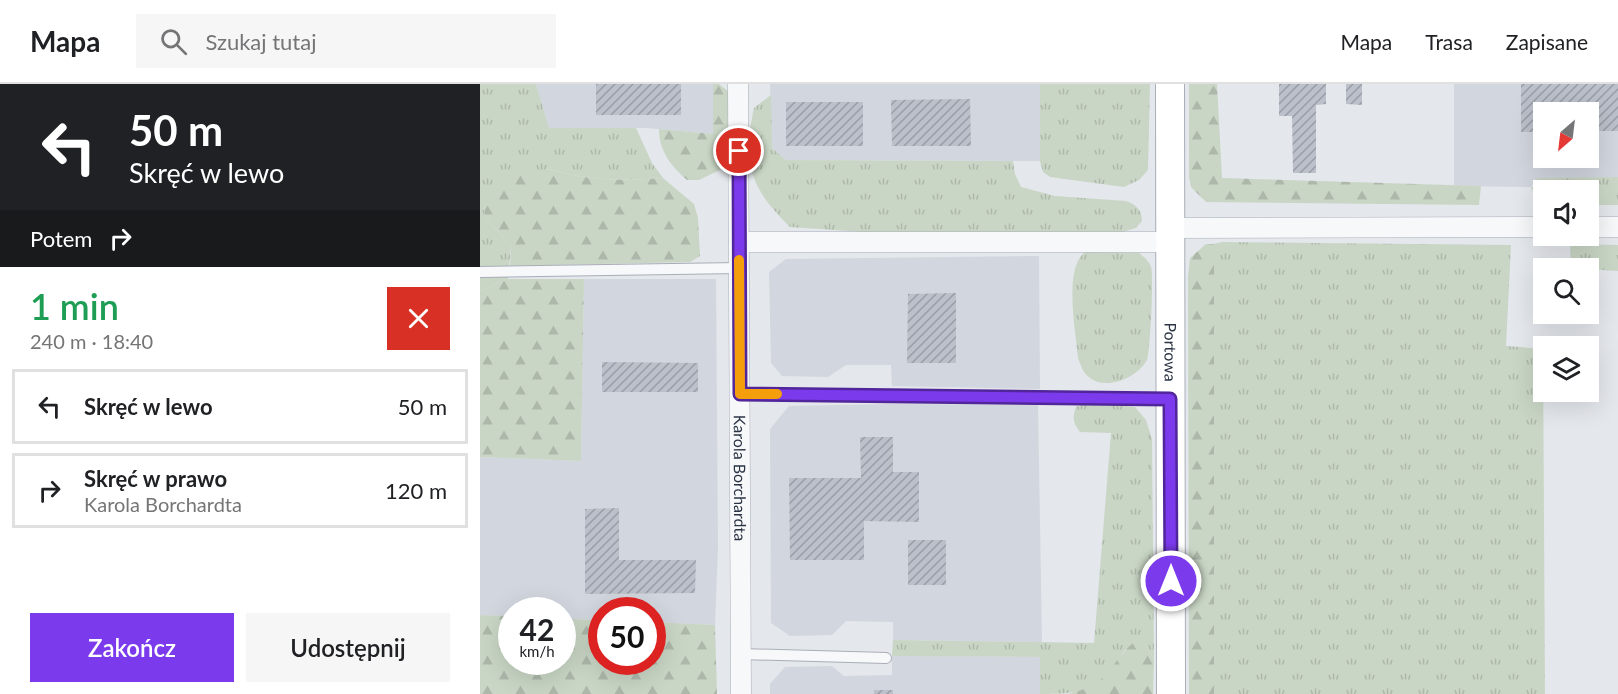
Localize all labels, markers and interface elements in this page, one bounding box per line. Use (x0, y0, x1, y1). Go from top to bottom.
search box (136, 14, 556, 68)
text: Mapa (30, 24, 100, 58)
icon: search (157, 25, 190, 58)
text: Szukaj tutaj (205, 28, 316, 55)
text: Mapa (1340, 29, 1392, 54)
text: Trasa (1425, 29, 1473, 54)
text: Zapisane (1506, 29, 1588, 54)
north arrow (1533, 102, 1599, 168)
map controls (1533, 102, 1599, 402)
text: 50 m (129, 105, 223, 155)
icon: left (30, 108, 108, 186)
pin (713, 125, 764, 176)
icon: arrive (722, 134, 755, 167)
text: Skręć w lewo (129, 156, 284, 189)
button: sound (1533, 180, 1599, 246)
icon: right (104, 222, 137, 255)
text: Potem (30, 225, 92, 252)
button: search (1533, 258, 1599, 324)
text: 1 min (30, 284, 119, 328)
button: close (387, 287, 450, 350)
street label: Portowa (1161, 322, 1180, 382)
text: 240 m · 18:40 (30, 329, 153, 353)
button: layers (1533, 336, 1599, 402)
icon: left (33, 390, 66, 423)
text: Skręć w lewo (84, 393, 213, 420)
text: 50 m (398, 393, 447, 420)
street label: Karola Borchardta (731, 415, 750, 541)
text: Skręć w prawo (84, 465, 227, 492)
icon: right (33, 474, 66, 507)
text: 120 m (385, 477, 447, 504)
text: Karola Borchardta (84, 492, 242, 516)
position arrow (1139, 549, 1203, 613)
speed limit sign: 50 (588, 597, 666, 675)
text: 42 (520, 611, 554, 647)
button: Zakończ (30, 613, 234, 682)
button: Udostępnij (246, 613, 450, 682)
text: km/h (519, 642, 555, 660)

